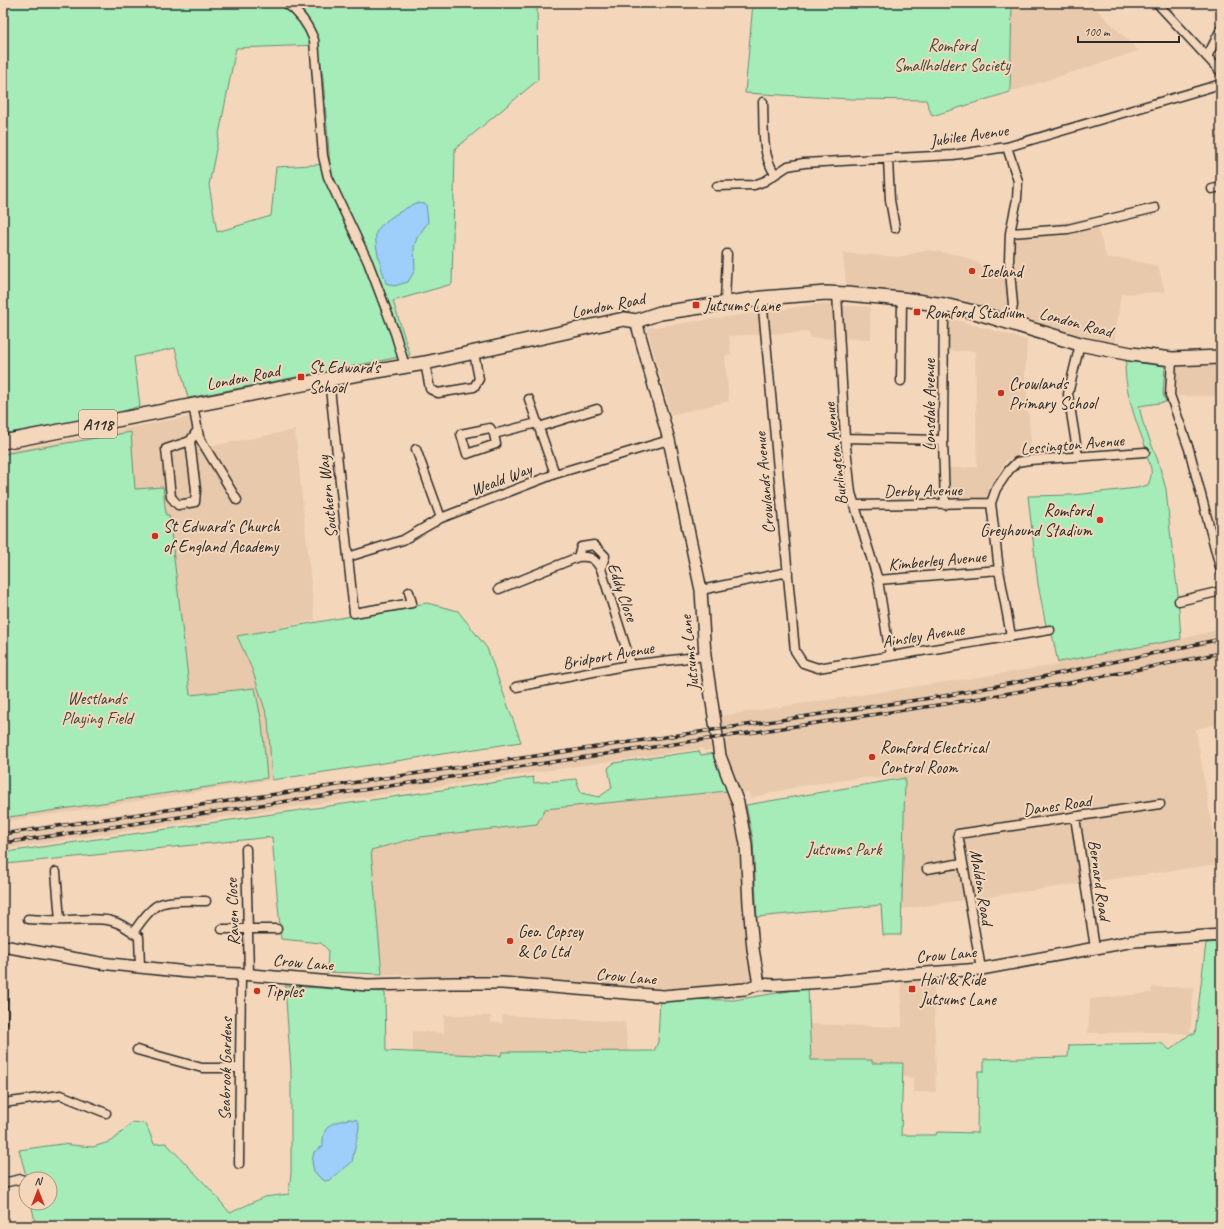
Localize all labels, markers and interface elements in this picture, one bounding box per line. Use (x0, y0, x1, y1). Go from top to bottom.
scale bar (1078, 18, 1179, 44)
text: 100 m (1084, 24, 1111, 40)
park label: Romford Smallholders Society (894, 35, 1011, 76)
street label: Jubilee Avenue (928, 119, 1011, 152)
place label: Iceland (980, 261, 1025, 282)
marker: Iceland (967, 266, 977, 276)
street label: London Road (570, 288, 649, 323)
place label: Jutsums Lane (703, 295, 781, 316)
marker: Jutsums Lane (691, 300, 701, 310)
place label: Romford Stadium (925, 302, 1025, 323)
street label: London Road (1037, 303, 1117, 343)
marker: Romford Stadium (912, 307, 922, 317)
place label: St Edward's School (309, 357, 382, 398)
street label: Lonsdale Avenue (919, 358, 940, 451)
street label: London Road (205, 360, 284, 395)
marker: St Edward's School (296, 372, 306, 382)
place label: Crowlands Primary School (1009, 373, 1099, 414)
marker: Crowlands Primary School (996, 388, 1006, 398)
street label: Burlington Avenue (819, 400, 852, 507)
road number: A118 (79, 410, 117, 438)
street label: Lessington Avenue (1019, 429, 1126, 459)
street label: Crowlands Avenue (749, 430, 779, 535)
street label: Southern Way (313, 454, 342, 539)
street label: Weald Way (468, 458, 536, 501)
street label: Derby Avenue (884, 479, 964, 502)
place label: Romford Greyhound Stadium (980, 500, 1094, 541)
marker: Romford Greyhound Stadium (1095, 515, 1105, 525)
place label: St Edward's Church of England Academy (163, 516, 281, 557)
marker: St Edward's Church of England Academy (150, 531, 160, 541)
street label: Kimberley Avenue (887, 546, 988, 575)
street label: Eddy Close (603, 560, 643, 626)
street label: Jutsums Lane (675, 613, 704, 693)
street label: Ainsley Avenue (881, 618, 967, 652)
street label: Bridport Avenue (561, 637, 657, 674)
park label: Westlands Playing Field (61, 688, 135, 729)
place label: Romford Electrical Control Room (880, 737, 990, 778)
marker: Romford Electrical Control Room (867, 752, 877, 762)
street label: Danes Road (1021, 790, 1095, 821)
park label: Jutsums Park (806, 839, 883, 860)
street label: Bernard Road (1083, 839, 1116, 925)
street label: Maldon Road (965, 848, 998, 929)
street label: Raven Close (221, 876, 244, 946)
place label: Geo. Copsey & Co Ltd (518, 921, 584, 962)
marker: Geo. Copsey & Co Ltd (505, 936, 515, 946)
street label: Crow Lane (915, 941, 978, 968)
street label: Crow Lane (272, 949, 335, 976)
street label: Crow Lane (595, 963, 658, 990)
place label: Hail & Ride Jutsums Lane (919, 969, 997, 1010)
place label: Tipples (265, 981, 305, 1002)
marker: Hail & Ride Jutsums Lane (907, 984, 917, 994)
marker: Tipples (252, 986, 262, 996)
street label: Seabrook Gardens (214, 1015, 237, 1121)
north arrow (18, 1171, 58, 1211)
text: N (35, 1174, 44, 1188)

